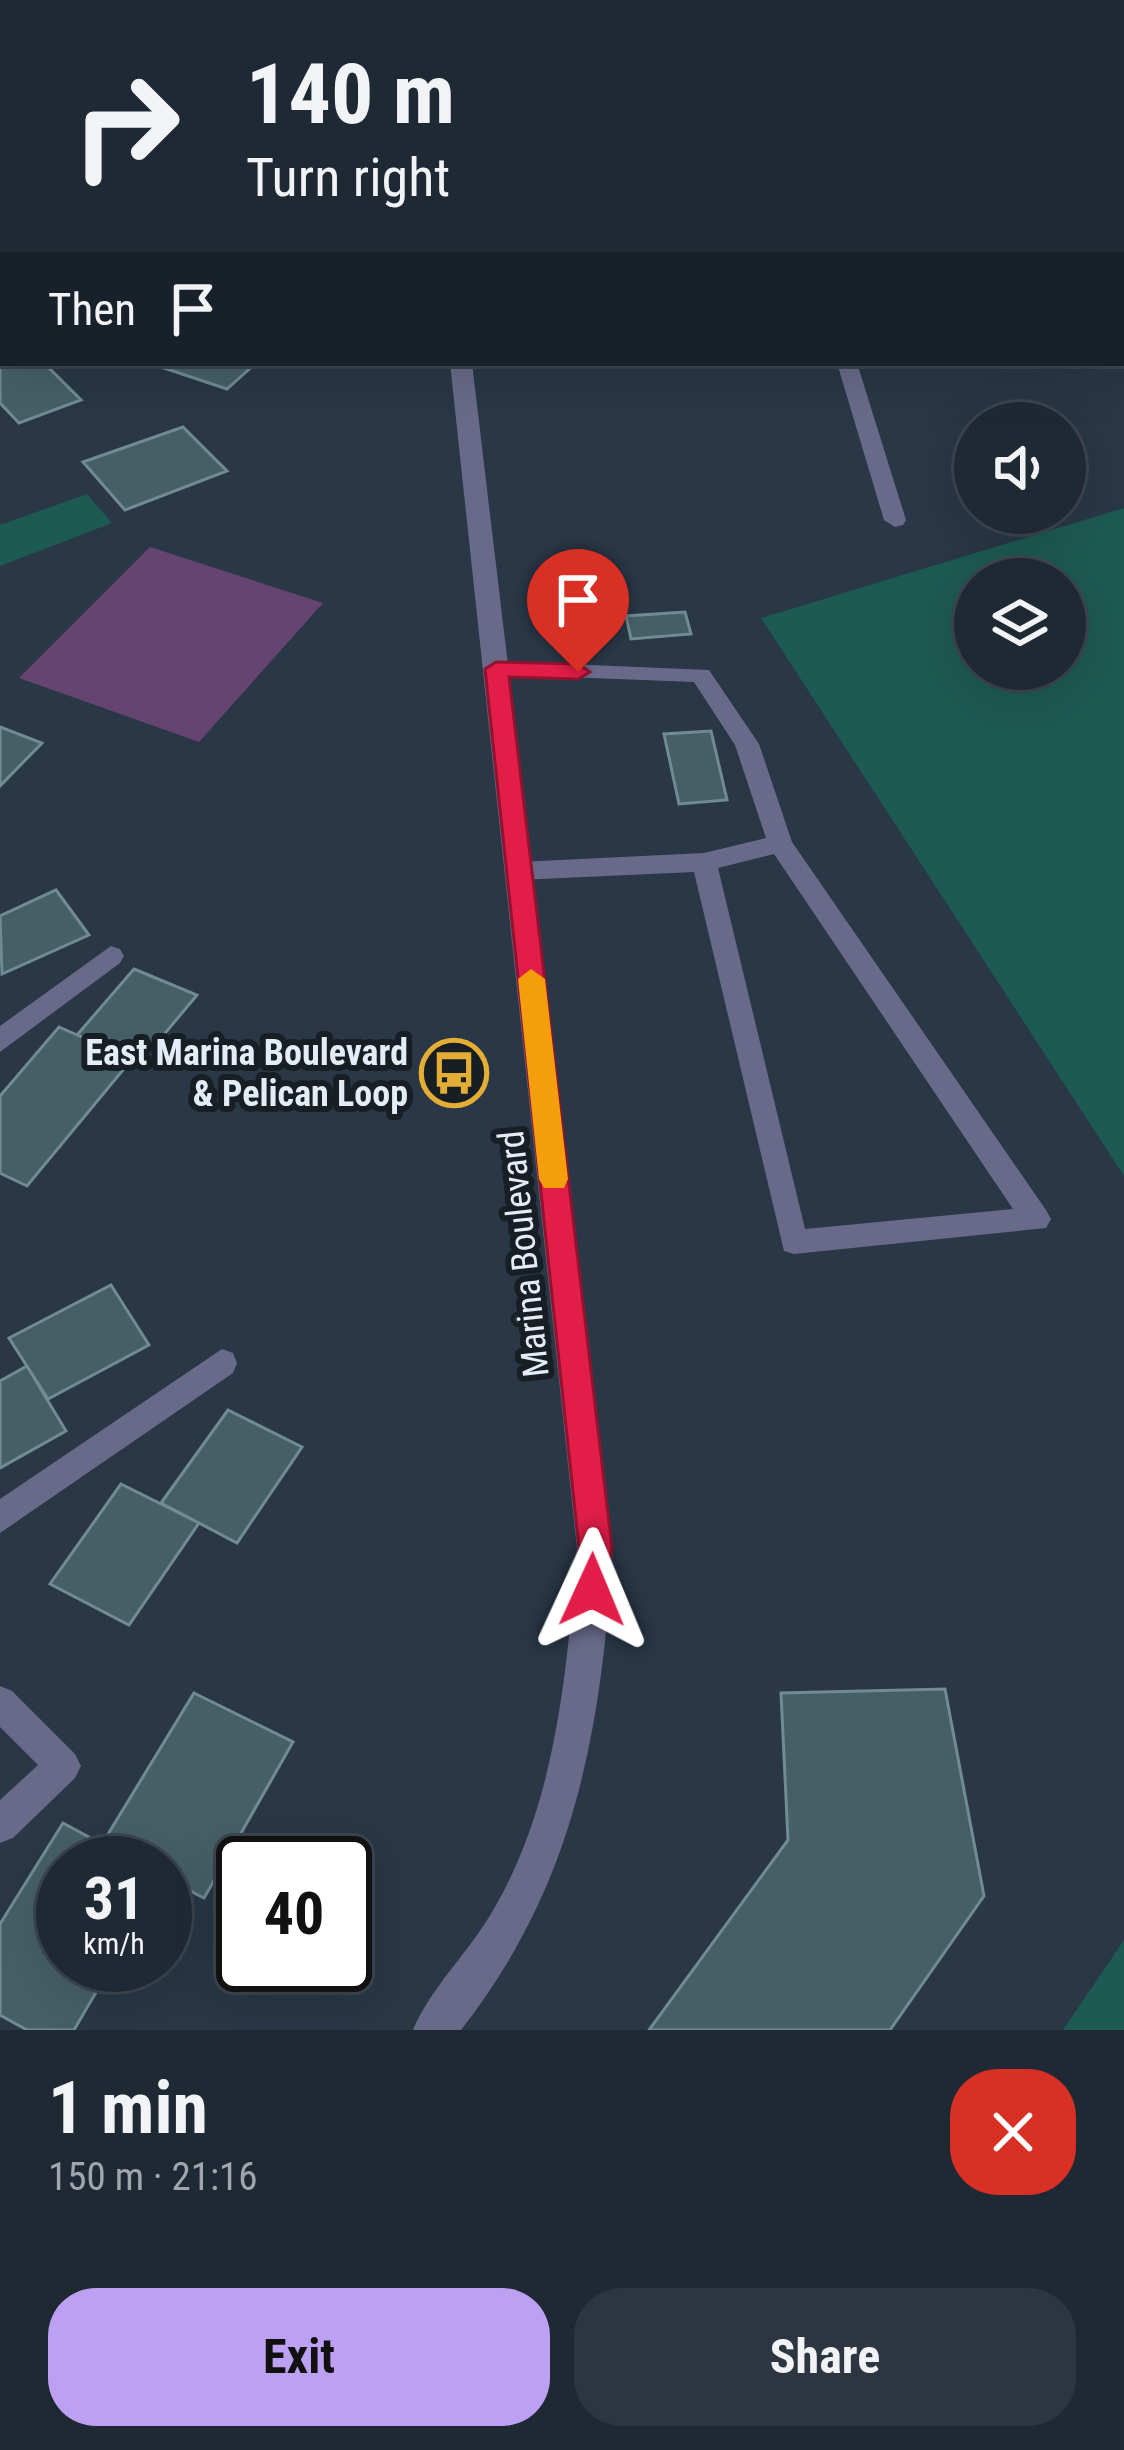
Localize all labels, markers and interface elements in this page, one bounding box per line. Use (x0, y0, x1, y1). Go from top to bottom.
text: 140 m (246, 45, 455, 144)
icon: right (48, 48, 204, 204)
text: Turn right (246, 146, 450, 209)
icon: arrive (160, 276, 226, 342)
text: Then (48, 283, 136, 336)
map controls (954, 402, 1086, 690)
button: sound (954, 402, 1086, 534)
pin (527, 549, 629, 672)
button: layers (954, 558, 1086, 690)
icon: arrive (545, 567, 611, 633)
place label: East Marina Boulevard & Pelican Loop (85, 1032, 408, 1115)
bus stop icon: East Marina Boulevard & Pelican Loop (419, 1038, 489, 1108)
street label: Marina Boulevard (490, 1129, 558, 1379)
position arrow (529, 1527, 655, 1653)
speed limit sign: 40 (216, 1836, 372, 1992)
text: 31 (84, 1863, 144, 1934)
text: km/h (83, 1926, 145, 1961)
text: 1 min (48, 2066, 208, 2151)
button: close (950, 2069, 1076, 2195)
text: 150 m · 21:16 (48, 2154, 258, 2200)
button: Exit (48, 2288, 550, 2426)
button: Share (574, 2288, 1076, 2426)

